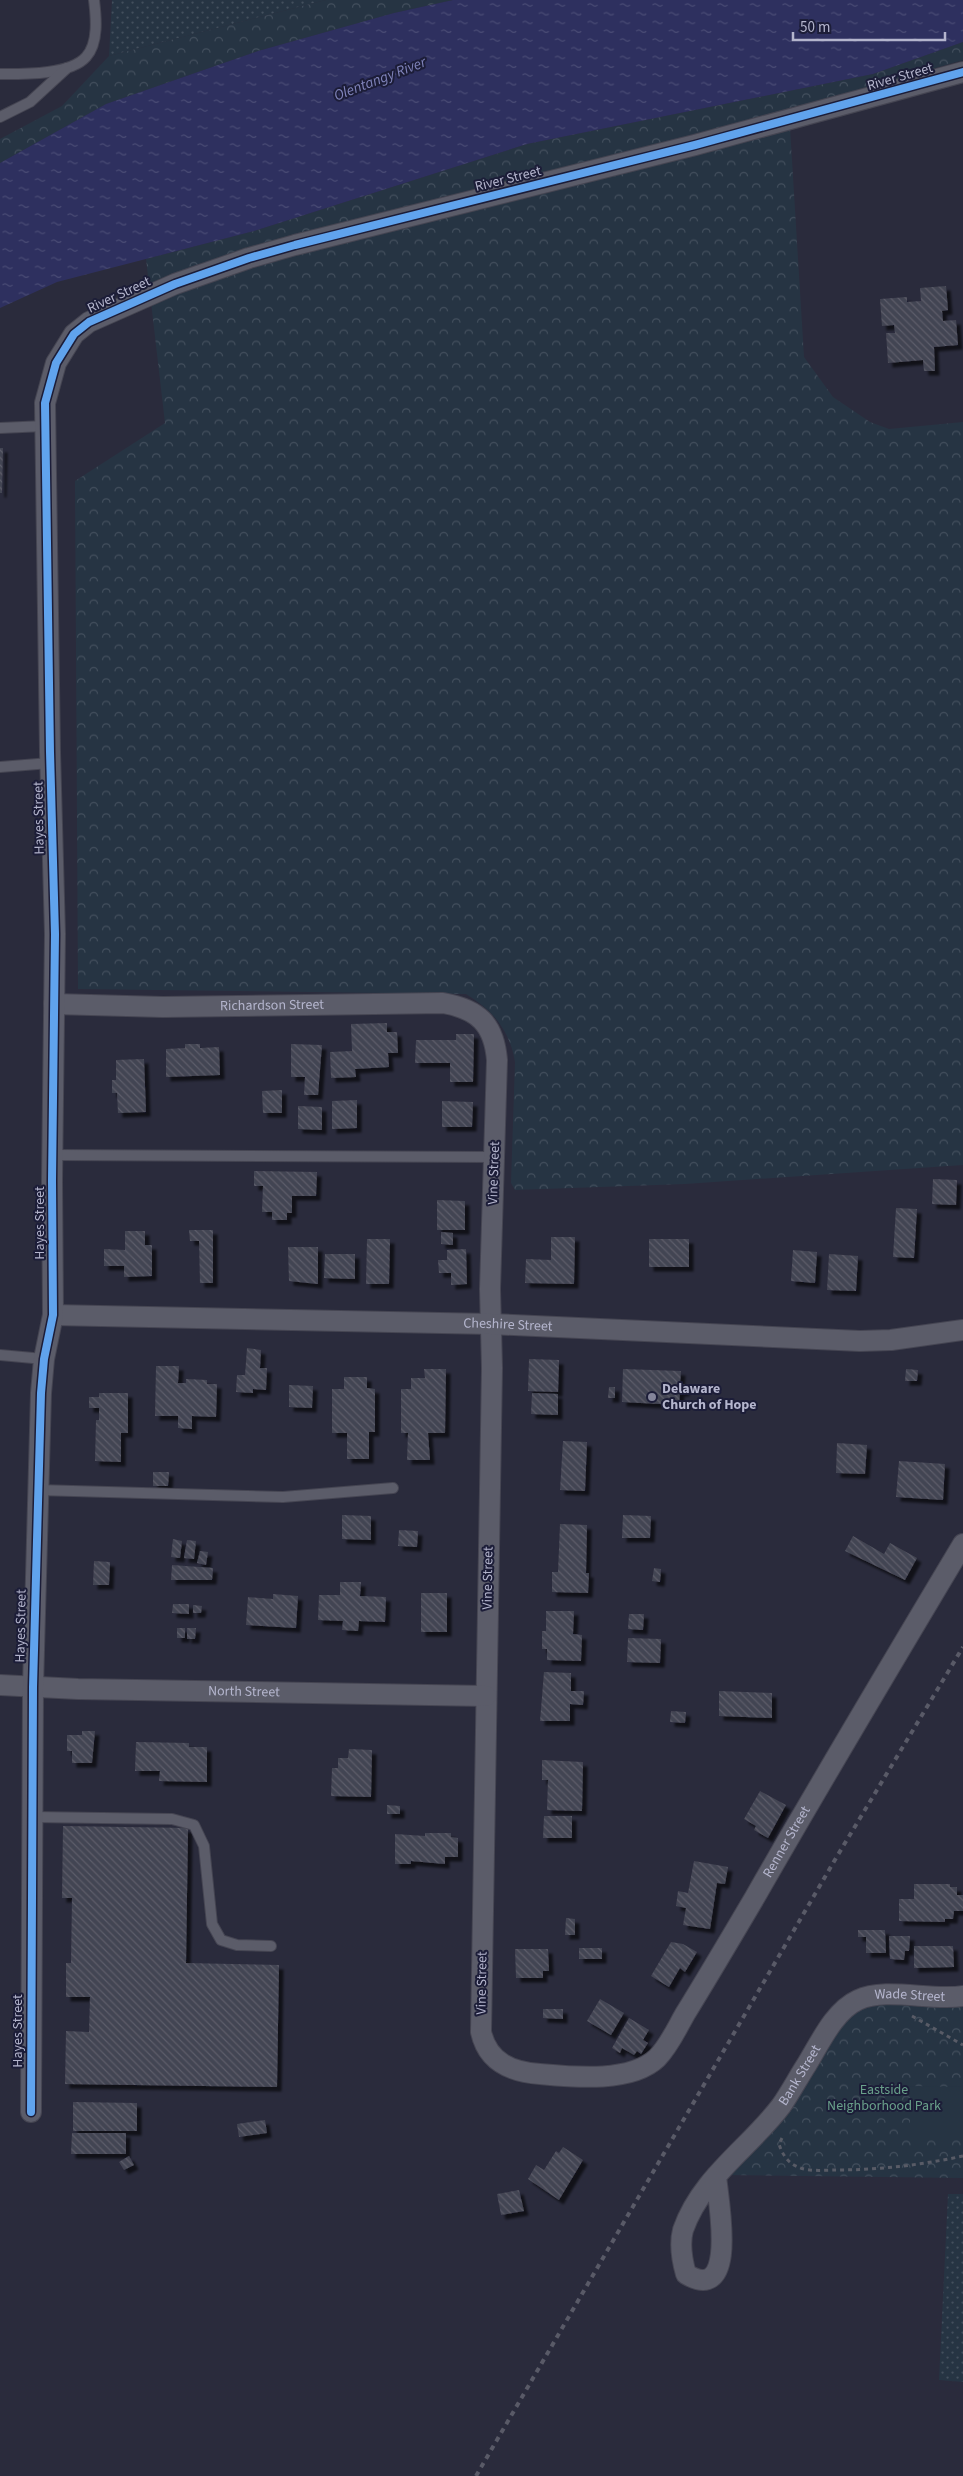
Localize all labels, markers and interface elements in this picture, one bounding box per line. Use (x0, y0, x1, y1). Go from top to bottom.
scale bar (793, 10, 946, 42)
text: 50 m (800, 17, 830, 38)
water label: Olentangy River (331, 51, 430, 106)
street label: River Street (865, 58, 935, 96)
street label: River Street (473, 161, 543, 197)
street label: River Street (84, 272, 154, 318)
street label: Hayes Street (28, 781, 50, 855)
street label: Richardson Street (220, 995, 324, 1016)
street label: Vine Street (483, 1141, 505, 1205)
street label: Hayes Street (30, 1186, 50, 1260)
street label: Cheshire Street (463, 1313, 553, 1337)
place label: Delaware Church of Hope (662, 1379, 757, 1415)
marker: Delaware Church of Hope (646, 1391, 658, 1403)
street label: Vine Street (477, 1546, 499, 1610)
street label: Hayes Street (10, 1589, 32, 1663)
street label: North Street (208, 1681, 280, 1702)
street label: Renner Street (758, 1802, 816, 1881)
street label: Vine Street (471, 1951, 493, 2015)
street label: Wade Street (874, 1984, 946, 2007)
street label: Hayes Street (8, 1994, 28, 2068)
street label: Bank Street (774, 2041, 826, 2110)
park label: Eastside Neighborhood Park (827, 2080, 941, 2116)

